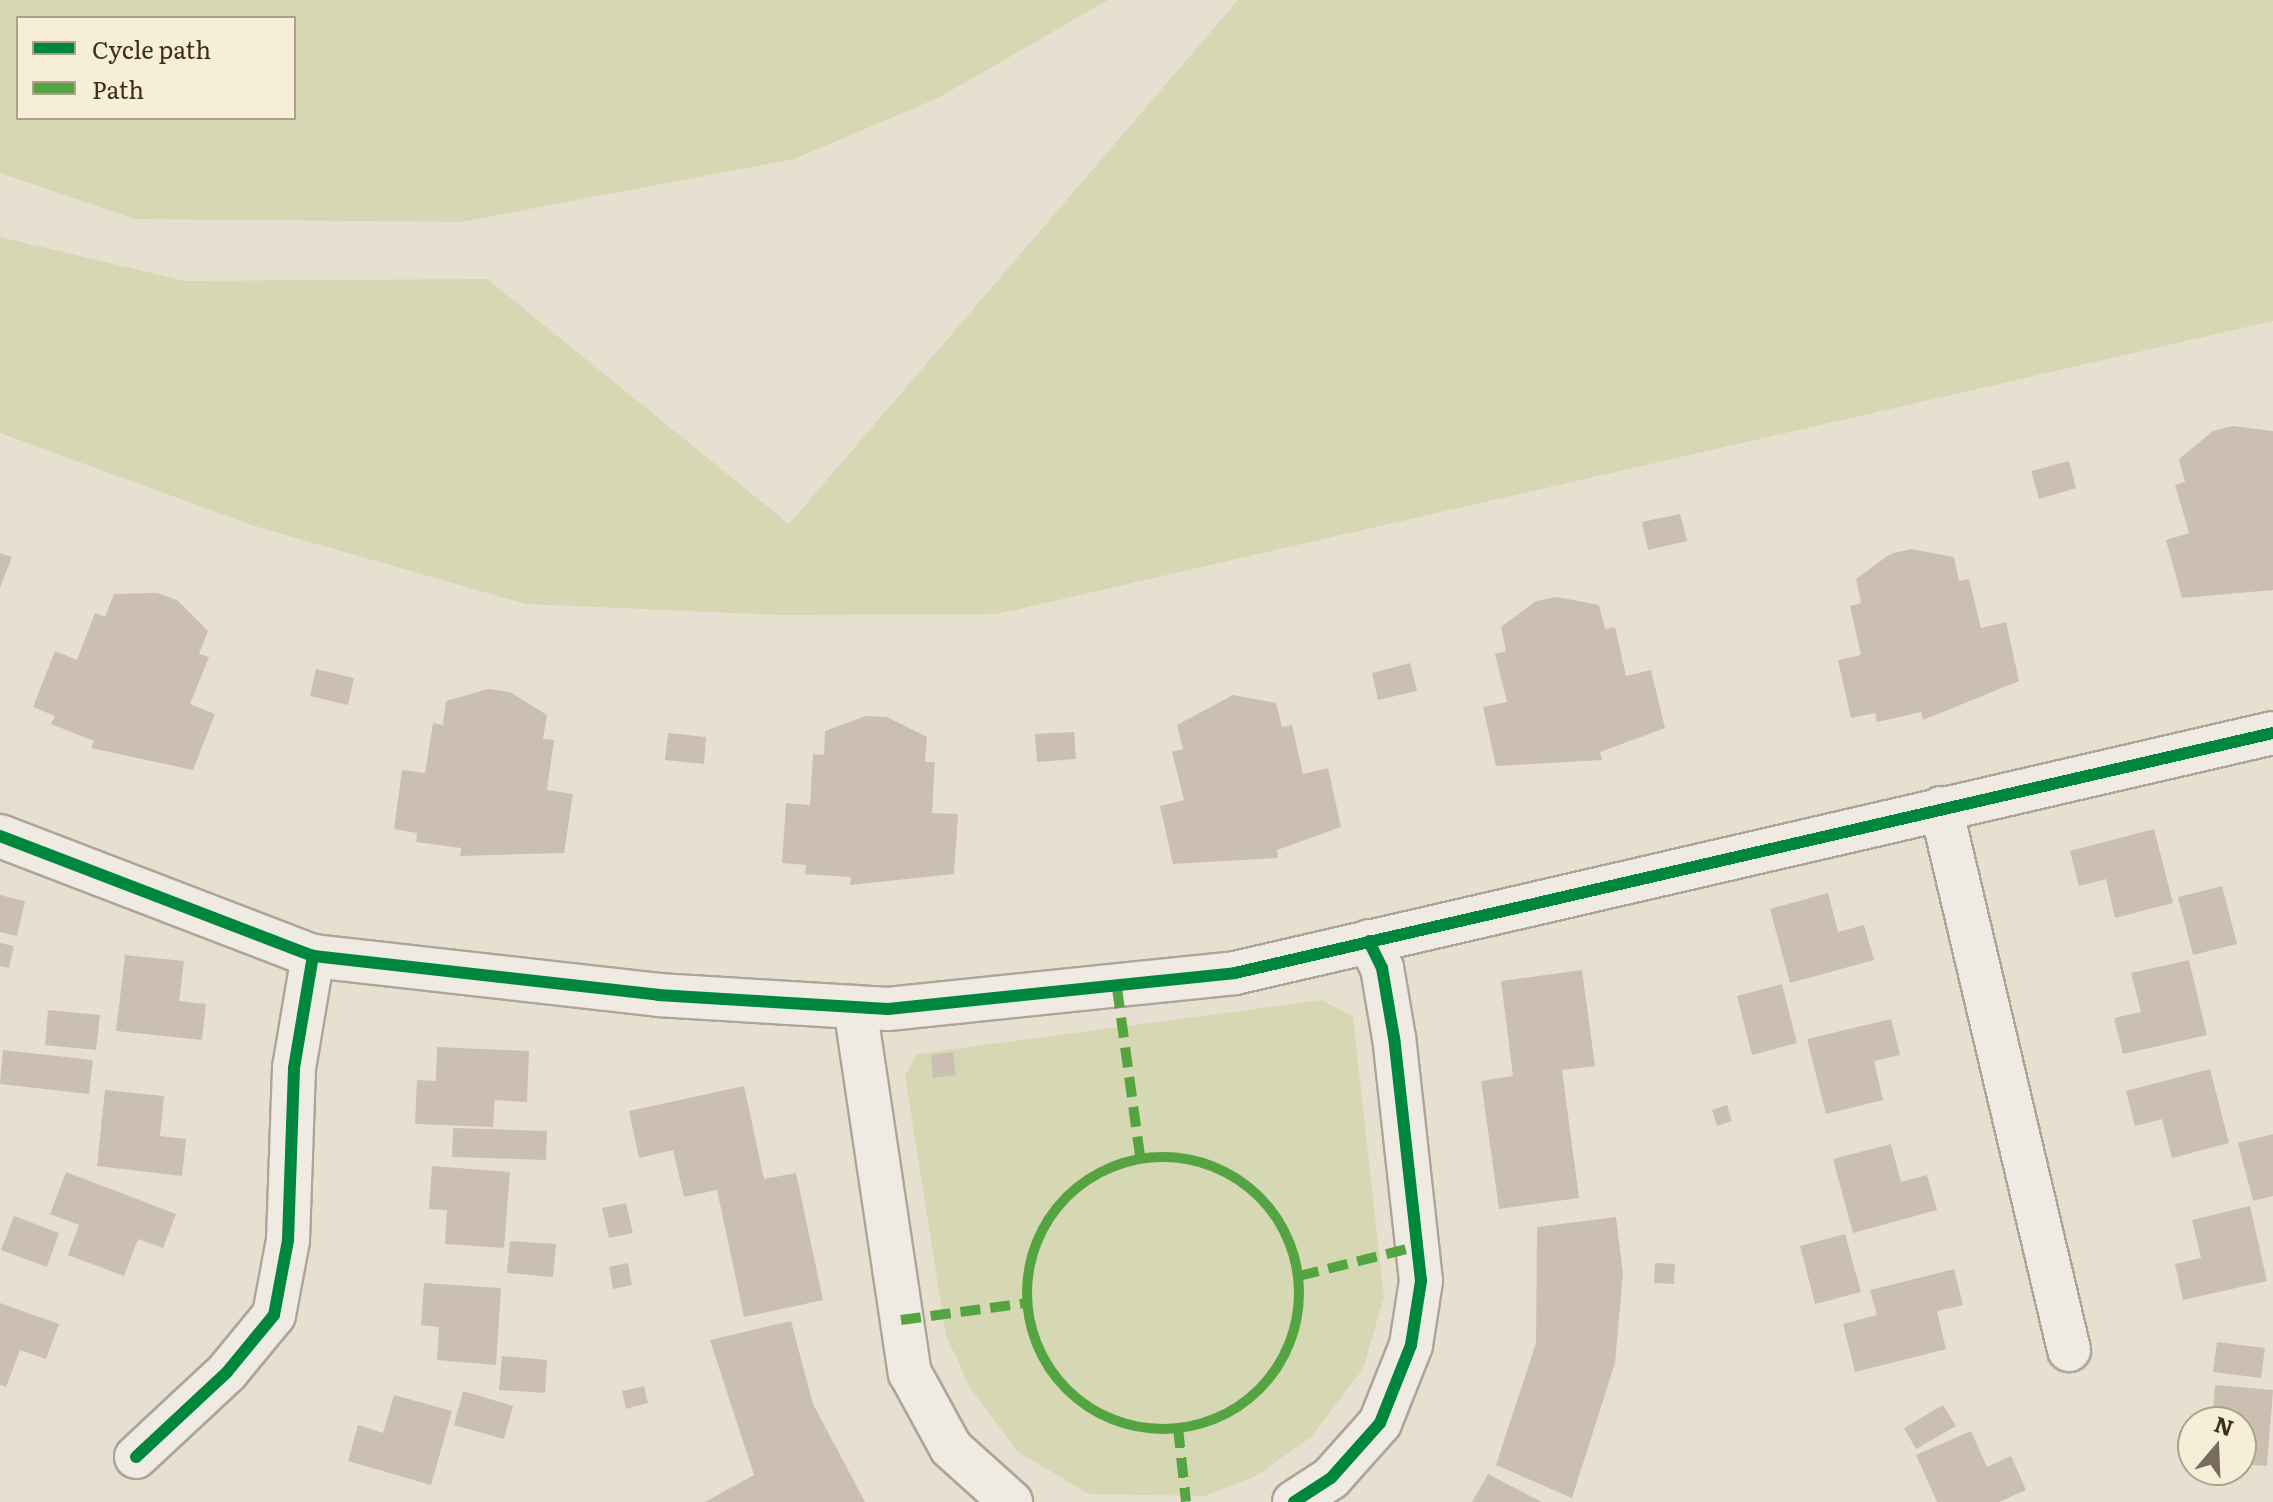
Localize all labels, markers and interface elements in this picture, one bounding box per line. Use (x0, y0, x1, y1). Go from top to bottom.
legend (16, 16, 296, 120)
text: Cycle path (92, 31, 211, 66)
text: Path (92, 71, 144, 106)
north arrow (2177, 1406, 2257, 1486)
text: N (2210, 1406, 2238, 1443)

